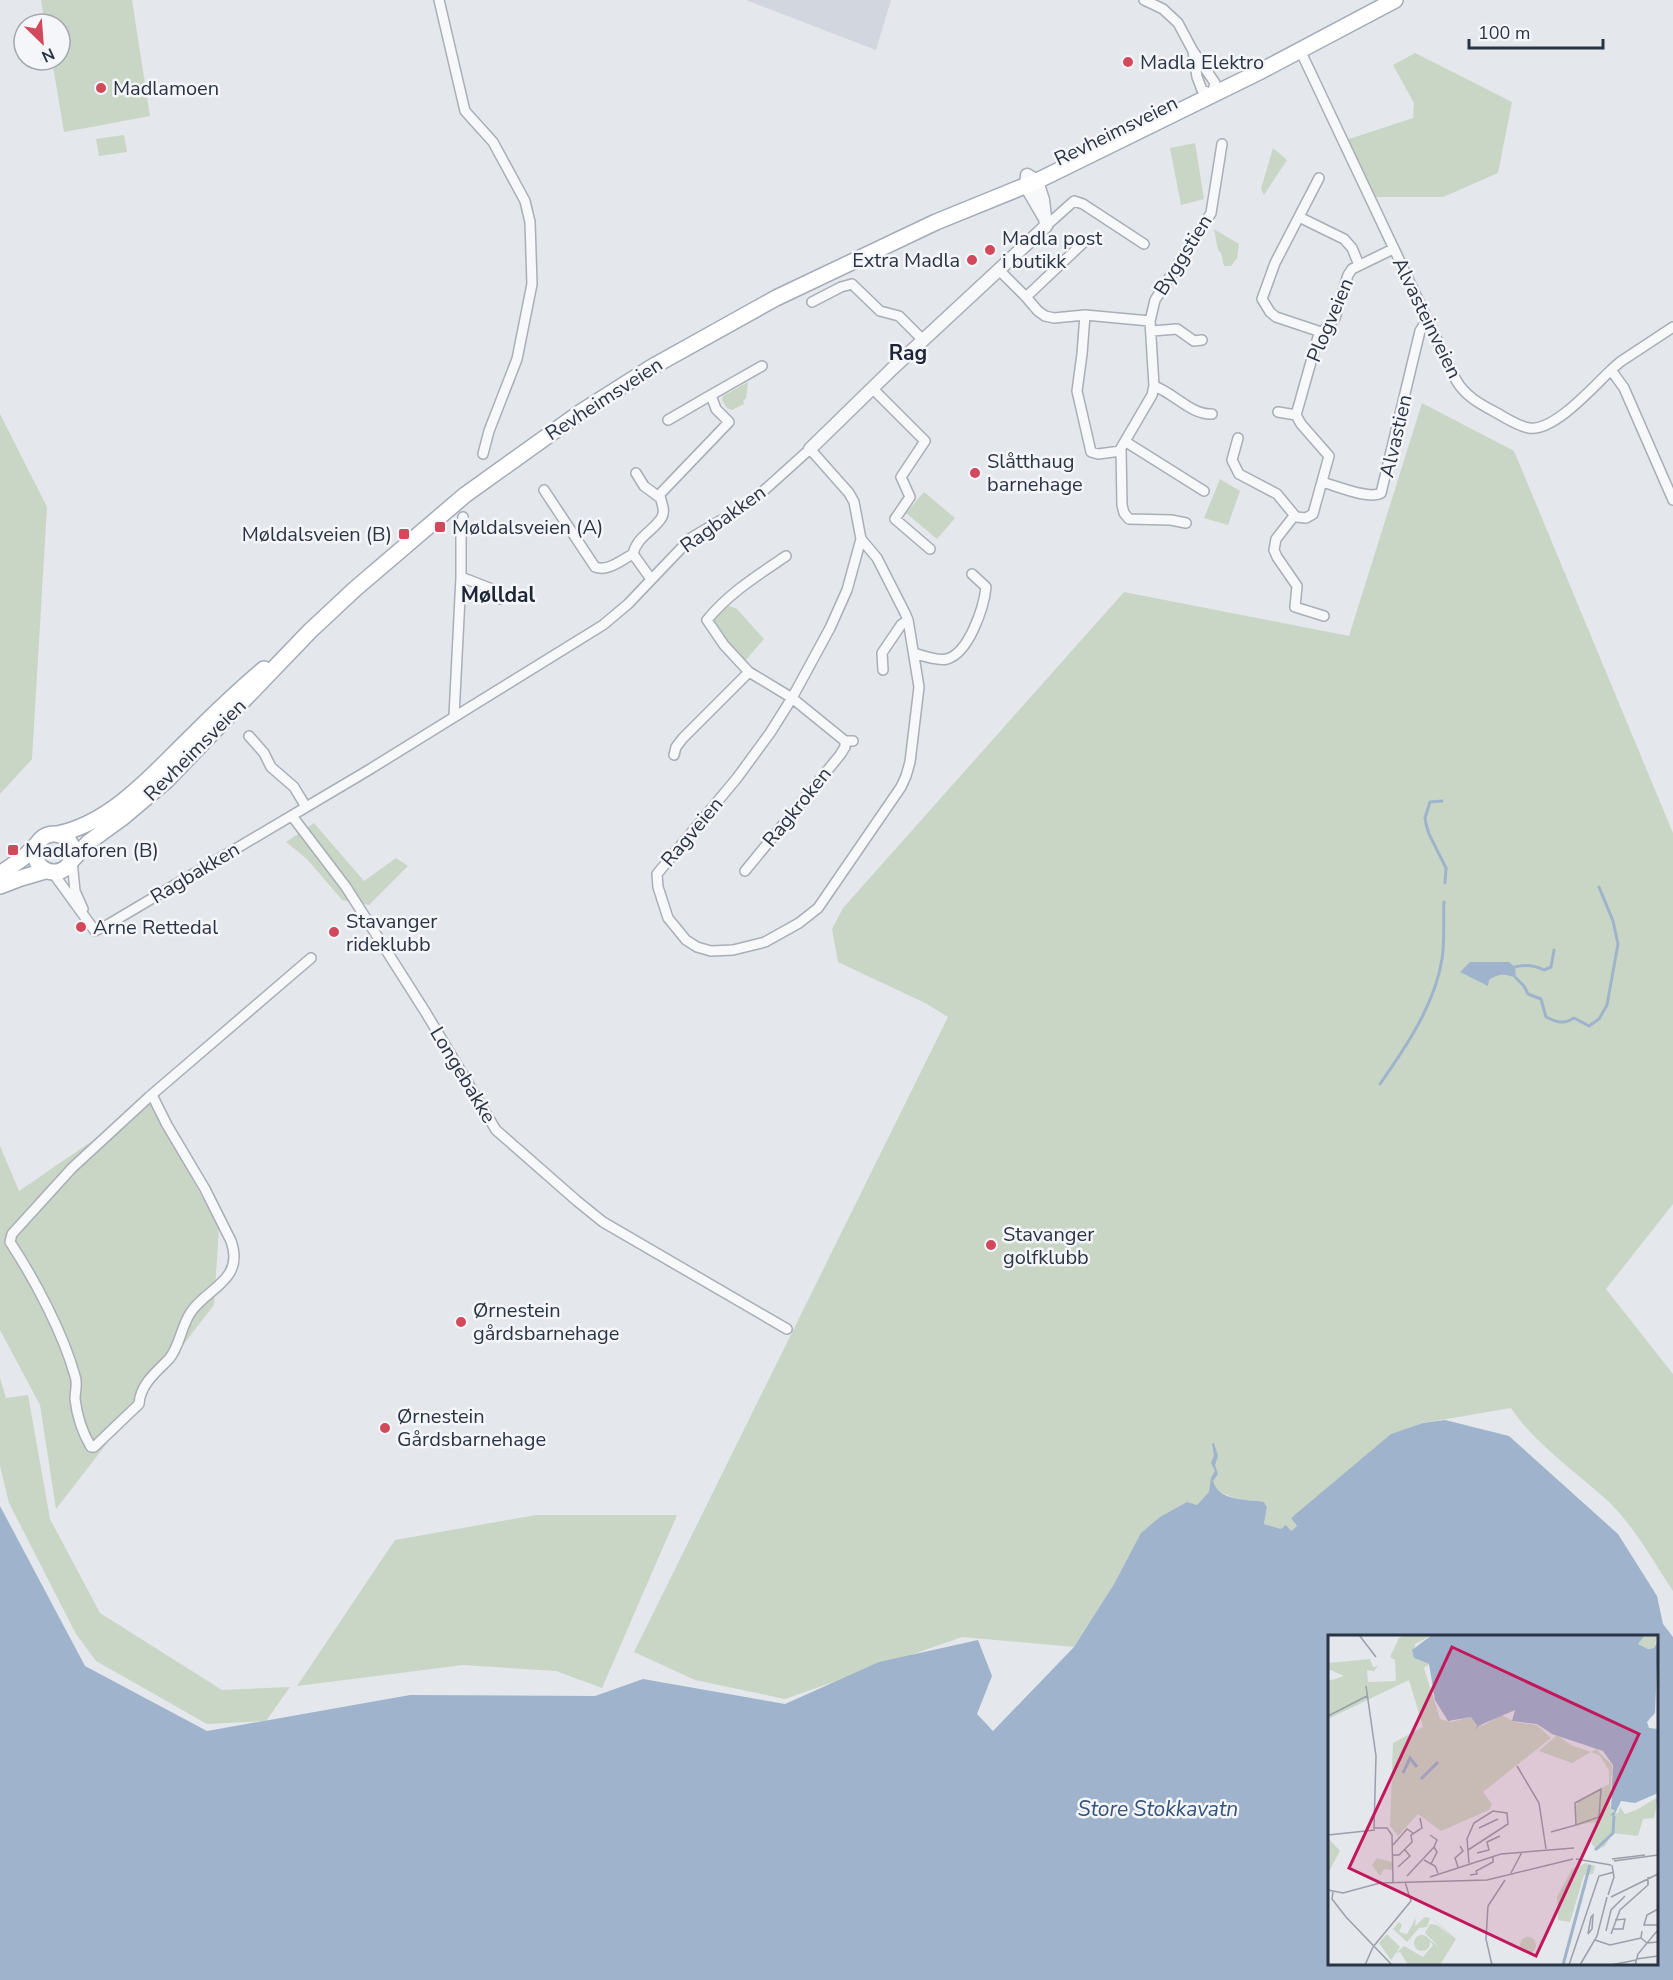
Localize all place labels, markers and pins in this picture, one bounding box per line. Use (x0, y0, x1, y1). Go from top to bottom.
place label: Madla Elektro (1140, 49, 1264, 76)
marker: Madla Elektro (1121, 55, 1135, 69)
place label: Madlamoen (113, 75, 219, 102)
marker: Madlamoen (94, 81, 108, 95)
place label: Madla post i butikk (1002, 225, 1103, 275)
marker: Madla post i butikk (983, 243, 997, 257)
place label: Extra Madla (852, 247, 960, 274)
marker: Extra Madla (965, 253, 979, 267)
place label: Slåtthaug barnehage (987, 448, 1083, 498)
marker: Slåtthaug barnehage (968, 466, 982, 480)
place label: Møldalsveien (A) (452, 514, 603, 541)
marker: Møldalsveien (A) (433, 520, 447, 534)
place label: Møldalsveien (B) (242, 521, 392, 548)
marker: Møldalsveien (B) (397, 527, 411, 541)
place label: Madlaforen (B) (25, 837, 159, 864)
marker: Madlaforen (B) (6, 843, 20, 857)
place label: Stavanger rideklubb (346, 908, 437, 958)
place label: Arne Rettedal (93, 914, 218, 941)
marker: Arne Rettedal (74, 920, 88, 934)
marker: Stavanger rideklubb (327, 925, 341, 939)
place label: Stavanger golfklubb (1003, 1221, 1094, 1271)
marker: Stavanger golfklubb (984, 1238, 998, 1252)
place label: Ørnestein gårdsbarnehage (473, 1297, 619, 1347)
marker: Ørnestein gårdsbarnehage (454, 1315, 468, 1329)
place label: Ørnestein Gårdsbarnehage (397, 1403, 546, 1453)
marker: Ørnestein Gårdsbarnehage (378, 1421, 392, 1435)

